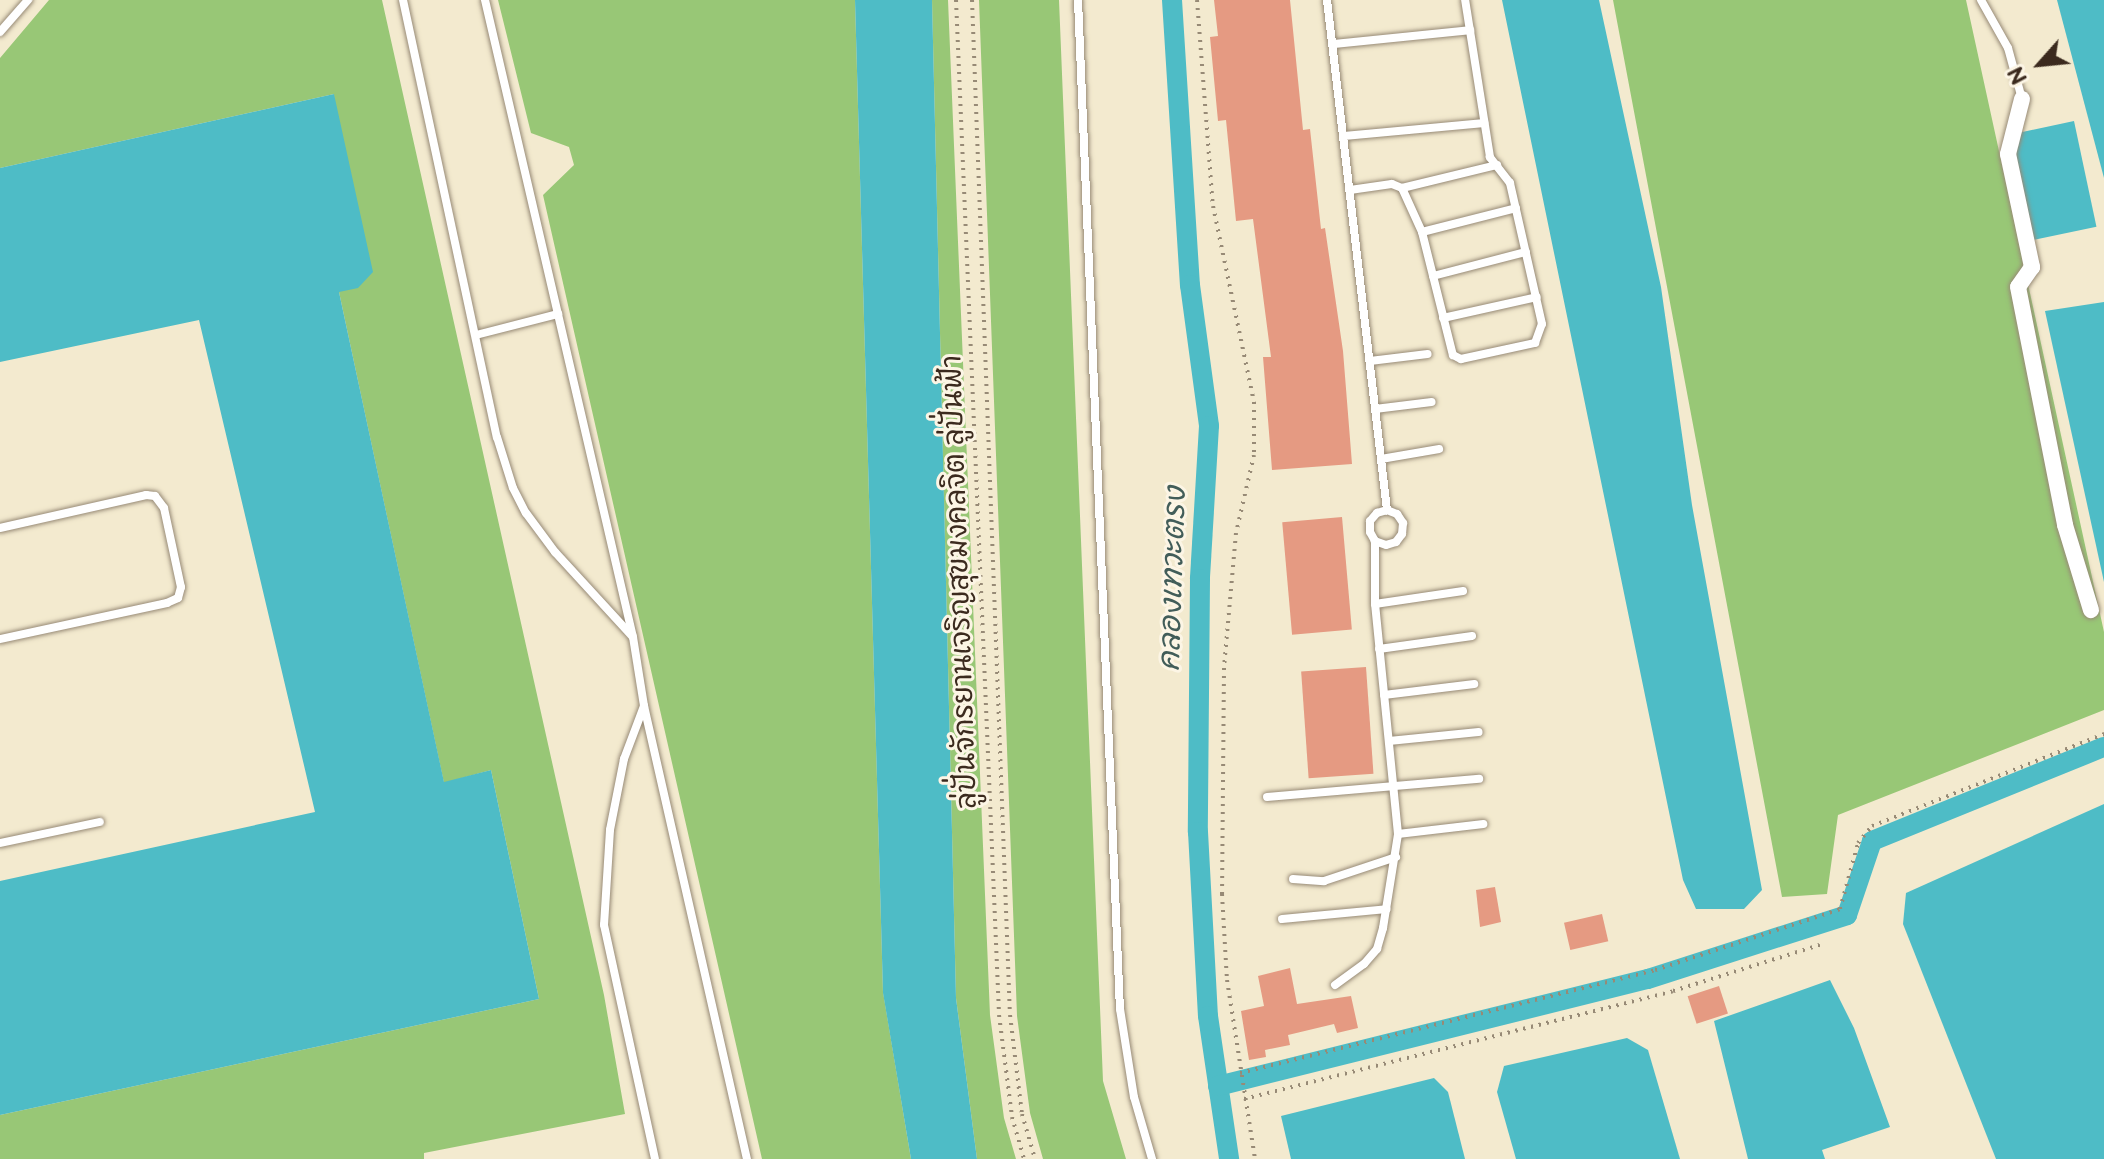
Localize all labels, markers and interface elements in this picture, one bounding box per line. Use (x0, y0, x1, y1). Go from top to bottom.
north arrow (2000, 24, 2080, 104)
text: N (2002, 62, 2034, 89)
street label: ลู่ปั่นจักรยานเจริญสุขมงคลจิต ลู่ปั่นฟ้า (935, 354, 985, 810)
water label: คลองเทวะตรง (1152, 486, 1194, 672)

